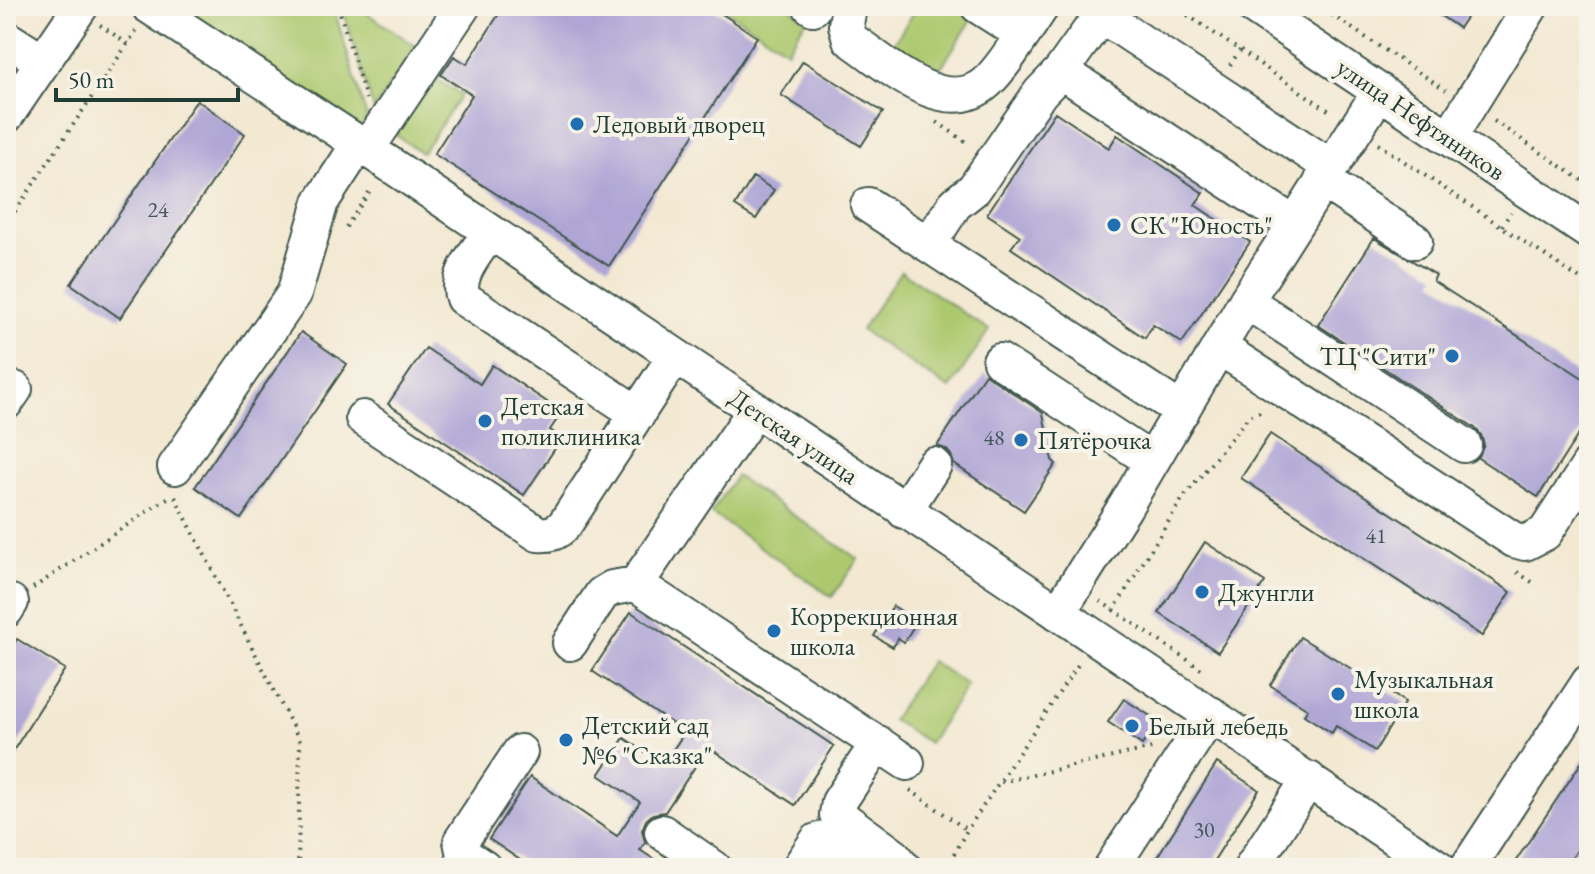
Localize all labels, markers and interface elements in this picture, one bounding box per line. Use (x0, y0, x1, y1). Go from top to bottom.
street label: улица Нефтяников (1330, 50, 1512, 188)
scale bar (56, 52, 238, 102)
text: 50 m (68, 64, 115, 95)
place label: Ледовый дворец (593, 107, 766, 141)
marker: Ледовый дворец (568, 115, 586, 133)
house number: 24 (147, 195, 169, 224)
place label: СК "Юность" (1130, 208, 1273, 242)
marker: СК "Юность" (1105, 216, 1123, 234)
place label: ТЦ "Сити" (1319, 339, 1436, 373)
marker: ТЦ "Сити" (1443, 347, 1461, 365)
street label: Детская улица (723, 380, 866, 492)
place label: Детская поликлиника (501, 389, 642, 453)
marker: Детская поликлиника (476, 412, 494, 430)
house number: 48 (983, 423, 1005, 452)
place label: Пятёрочка (1037, 423, 1152, 457)
marker: Пятёрочка (1012, 431, 1030, 449)
house number: 41 (1365, 521, 1387, 550)
place label: Джунгли (1218, 575, 1315, 609)
marker: Джунгли (1193, 583, 1211, 601)
place label: Коррекционная школа (790, 599, 958, 663)
marker: Коррекционная школа (765, 622, 783, 640)
place label: Музыкальная школа (1354, 662, 1494, 726)
marker: Музыкальная школа (1329, 685, 1347, 703)
place label: Детский сад №6 "Сказка" (582, 708, 712, 772)
place label: Белый лебедь (1148, 709, 1288, 743)
marker: Белый лебедь (1123, 717, 1141, 735)
marker: Детский сад №6 "Сказка" (557, 731, 575, 749)
house number: 30 (1193, 815, 1215, 844)

